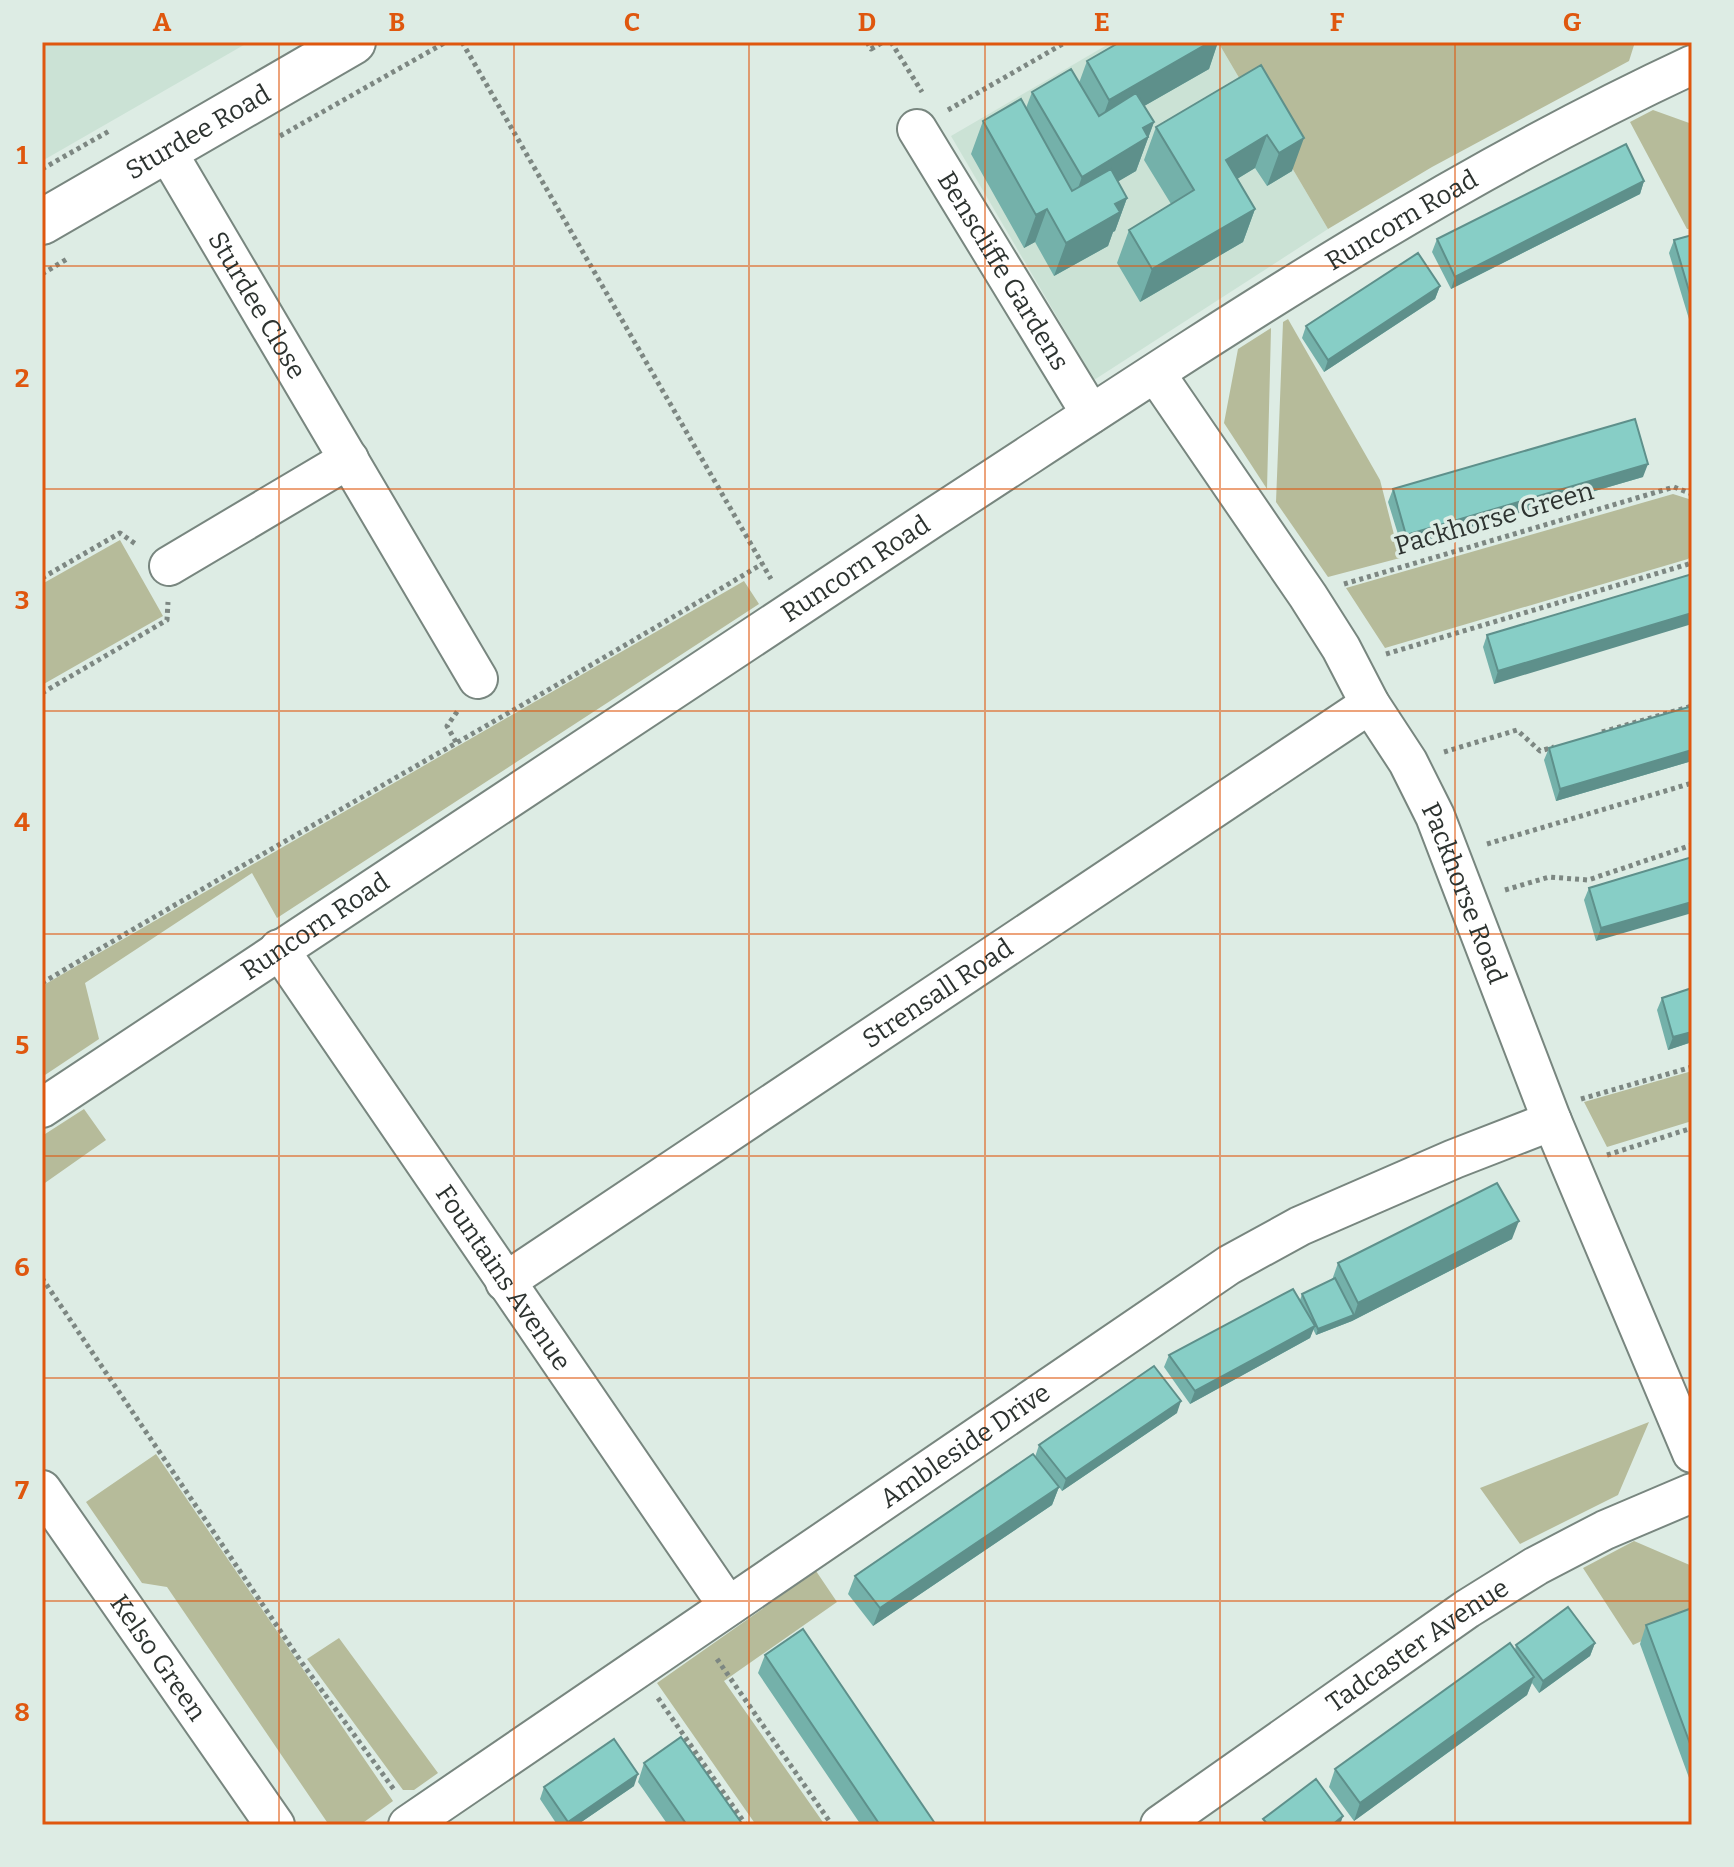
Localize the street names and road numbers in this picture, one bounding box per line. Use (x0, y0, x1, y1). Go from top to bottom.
street label: Sturdee Road (120, 78, 276, 186)
street label: Runcorn Road (1320, 164, 1483, 277)
street label: Benscliffe Gardens (931, 166, 1075, 376)
street label: Sturdee Close (202, 226, 313, 385)
street label: Packhorse Green (1391, 475, 1598, 562)
street label: Runcorn Road (776, 509, 936, 629)
street label: Packhorse Road (1415, 797, 1513, 988)
street label: Runcorn Road (235, 866, 395, 987)
street label: Strensall Road (857, 932, 1019, 1055)
street label: Fountains Avenue (429, 1179, 577, 1376)
street label: Ambleside Drive (874, 1377, 1056, 1514)
street label: Tadcaster Avenue (1320, 1572, 1514, 1719)
street label: Kelso Green (103, 1589, 213, 1727)

